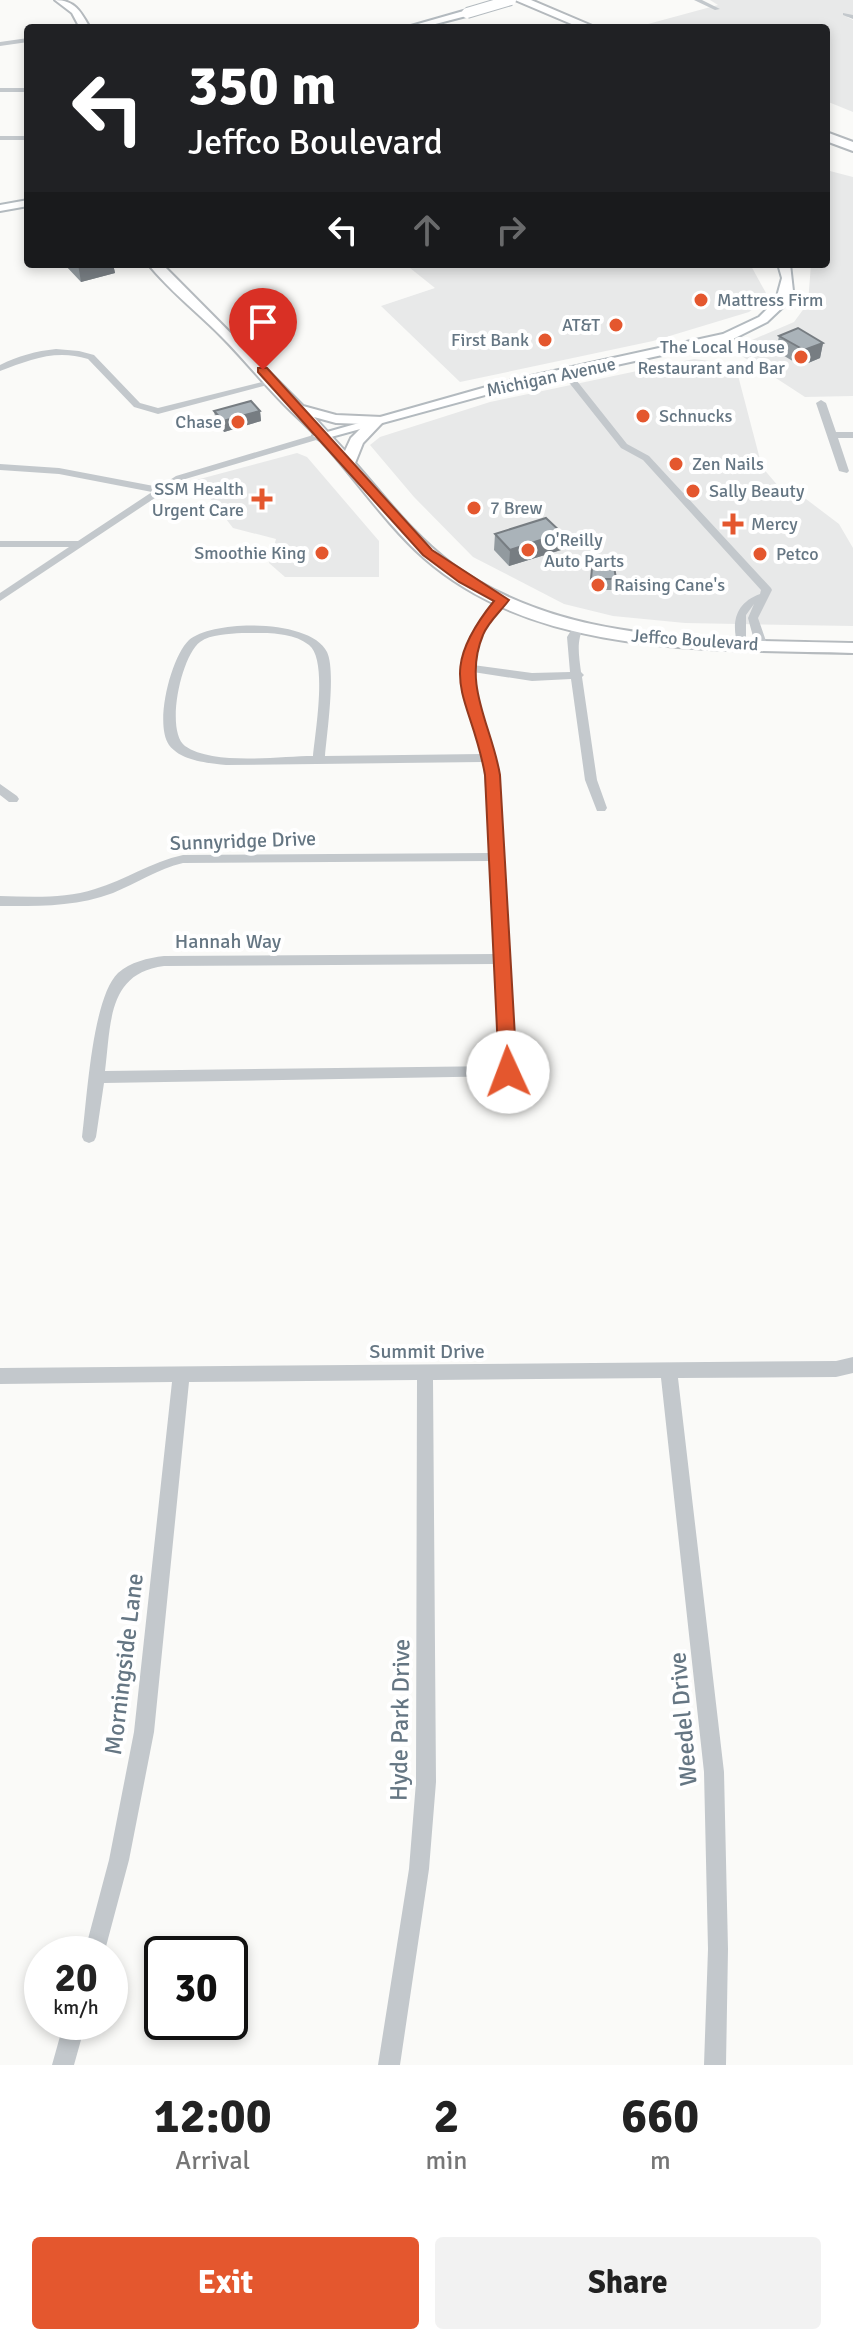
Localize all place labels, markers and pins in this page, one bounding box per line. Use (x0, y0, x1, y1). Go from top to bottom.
pin (229, 288, 297, 370)
place label: Mattress Firm (717, 289, 823, 311)
marker: Mattress Firm (692, 291, 710, 309)
place label: AT&T (562, 314, 600, 336)
marker: AT&T (607, 316, 625, 334)
place label: First Bank (451, 329, 529, 351)
marker: First Bank (536, 331, 554, 349)
place label: The Local House Restaurant and Bar (637, 336, 785, 379)
marker: The Local House Restaurant and Bar (792, 348, 810, 366)
place label: Schnucks (659, 405, 732, 427)
marker: Schnucks (634, 407, 652, 425)
place label: Chase (175, 411, 222, 433)
marker: Chase (229, 413, 247, 431)
place label: Zen Nails (692, 453, 764, 475)
marker: Zen Nails (667, 455, 685, 473)
place label: SSM Health Urgent Care (152, 478, 244, 521)
place label: Sally Beauty (709, 480, 805, 502)
marker: Sally Beauty (684, 482, 702, 500)
marker: SSM Health Urgent Care (251, 488, 273, 510)
place label: 7 Brew (490, 497, 542, 519)
marker: 7 Brew (465, 499, 483, 517)
marker: Mercy (722, 513, 744, 535)
place label: Mercy (751, 513, 798, 535)
place label: O'Reilly Auto Parts (544, 529, 624, 572)
marker: O'Reilly Auto Parts (519, 541, 537, 559)
place label: Smoothie King (194, 542, 306, 564)
place label: Petco (776, 543, 819, 565)
marker: Smoothie King (313, 544, 331, 562)
marker: Petco (751, 545, 769, 563)
place label: Raising Cane's (614, 574, 725, 596)
marker: Raising Cane's (589, 576, 607, 594)

